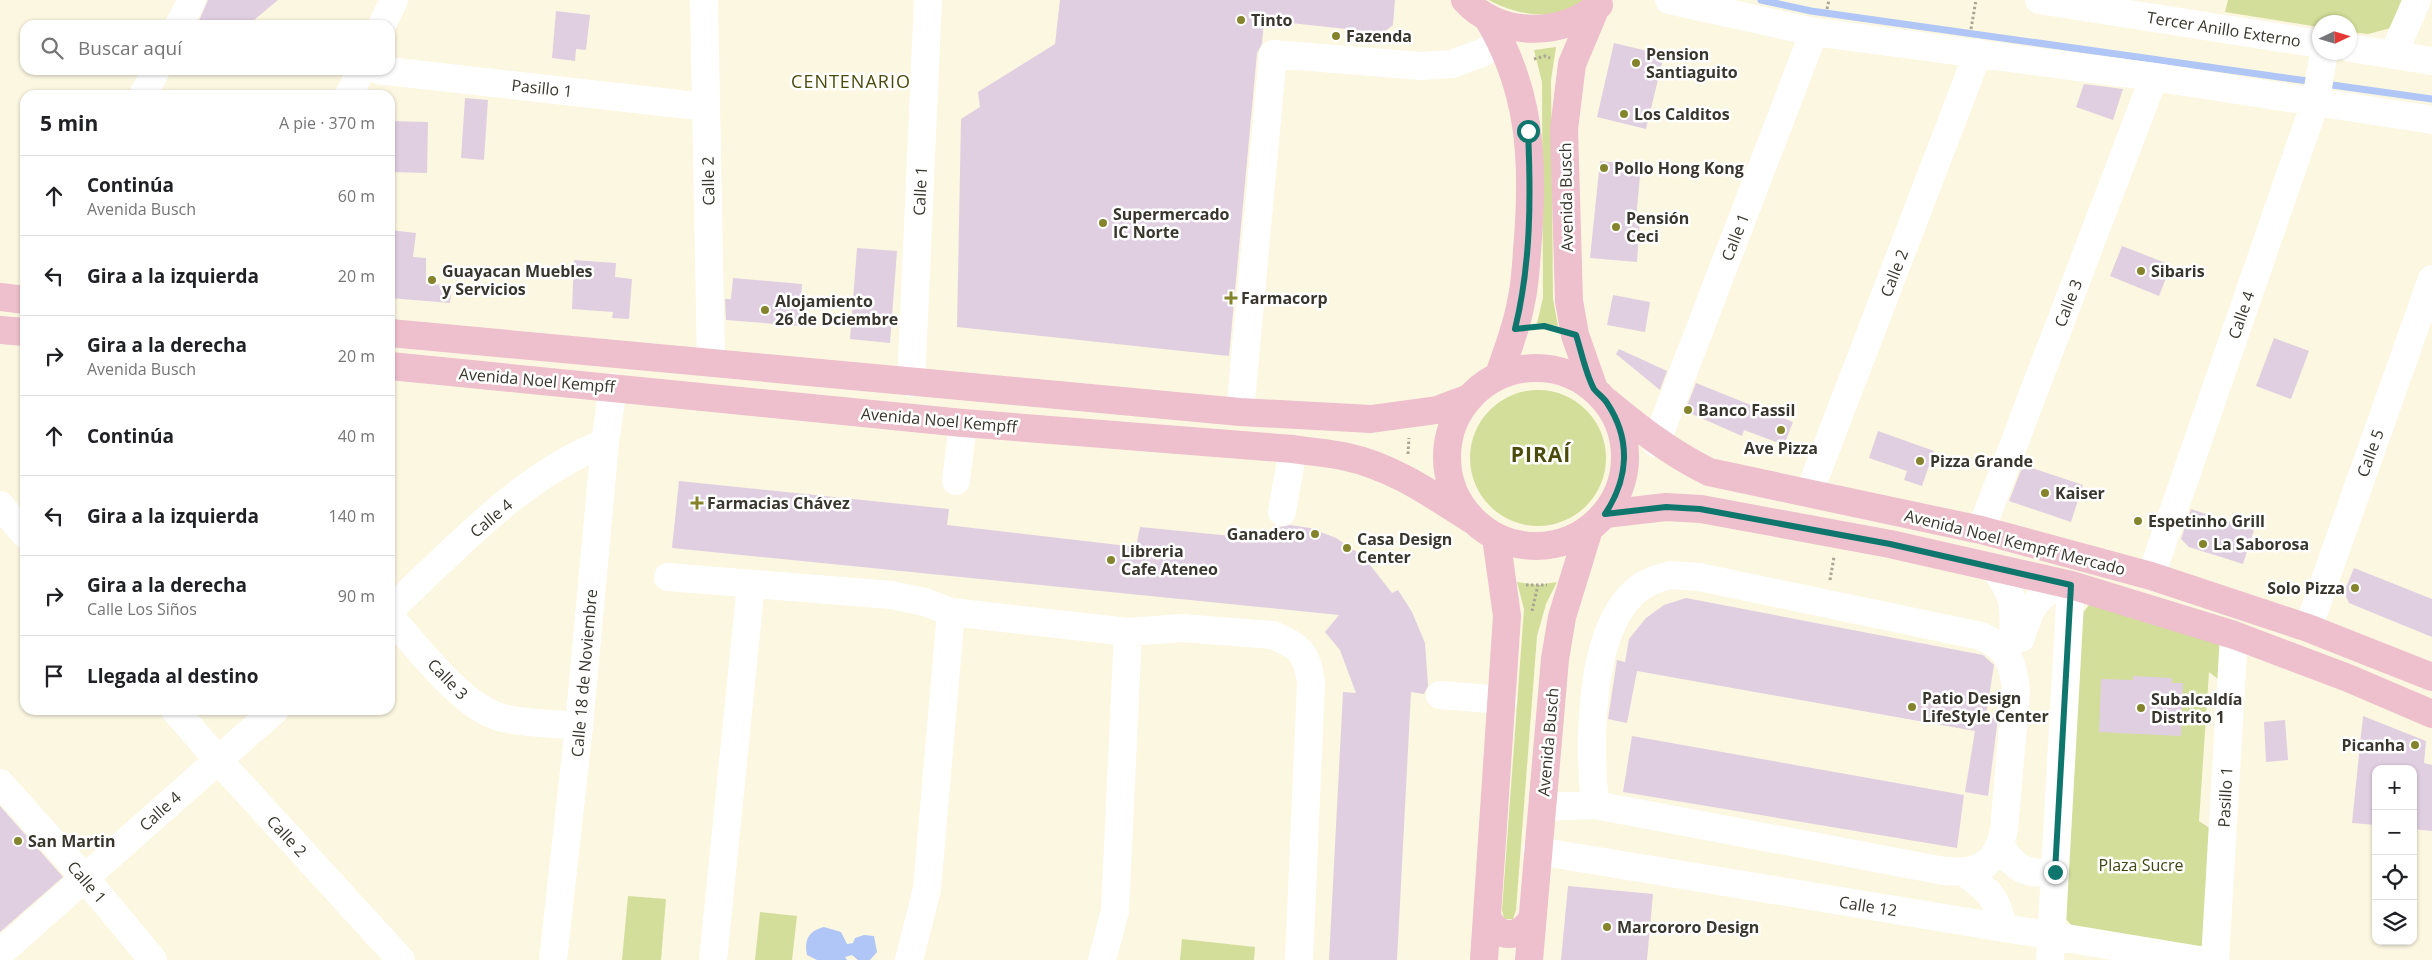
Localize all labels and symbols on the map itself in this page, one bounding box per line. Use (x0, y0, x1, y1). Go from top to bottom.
street label: Tercer Anillo Externo (2146, 6, 2302, 52)
place label: Tinto (1251, 9, 1293, 31)
marker: Tinto (1235, 14, 1247, 26)
north arrow (2312, 15, 2357, 60)
place label: Fazenda (1346, 25, 1412, 47)
marker: Fazenda (1330, 30, 1342, 42)
place label: Pension Santiaguito (1646, 43, 1738, 83)
marker: Pension Santiaguito (1630, 57, 1642, 69)
district label: CENTENARIO (791, 69, 911, 93)
street label: Pasillo 1 (510, 74, 574, 102)
place label: Los Calditos (1634, 103, 1730, 125)
marker: Los Calditos (1618, 108, 1630, 120)
route start (1517, 120, 1540, 143)
street label: Avenida Busch (1554, 142, 1578, 252)
street label: Calle 2 (697, 156, 719, 206)
place label: Pollo Hong Kong (1614, 157, 1744, 179)
marker: Pollo Hong Kong (1598, 162, 1610, 174)
street label: Calle 1 (908, 166, 932, 216)
place label: Supermercado IC Norte (1113, 203, 1230, 243)
place label: Pensión Ceci (1626, 207, 1689, 247)
street label: Calle 1 (1716, 210, 1754, 264)
marker: Supermercado IC Norte (1097, 217, 1109, 229)
marker: Pensión Ceci (1610, 221, 1622, 233)
street label: Calle 2 (1875, 246, 1913, 300)
place label: Guayacan Muebles y Servicios (442, 260, 593, 300)
place label: Sibaris (2151, 260, 2205, 282)
marker: Sibaris (2135, 265, 2147, 277)
marker: Guayacan Muebles y Servicios (426, 274, 438, 286)
street label: Calle 3 (2049, 276, 2087, 330)
place label: Farmacorp (1241, 287, 1328, 309)
street label: Calle 4 (2223, 288, 2259, 342)
place label: Alojamiento 26 de Dciembre (775, 290, 898, 330)
marker: Farmacorp (1225, 292, 1237, 304)
marker: Alojamiento 26 de Dciembre (759, 304, 771, 316)
street label: Avenida Noel Kempff (458, 362, 617, 398)
place label: Banco Fassil (1698, 399, 1795, 421)
street label: Avenida Noel Kempff (860, 402, 1019, 438)
marker: Banco Fassil (1682, 404, 1694, 416)
marker: Ave Pizza (1775, 424, 1787, 436)
street label: Calle 5 (2351, 426, 2389, 480)
place label: Ave Pizza (1744, 437, 1818, 459)
district label: PIRAÍ (1511, 440, 1571, 468)
place label: Pizza Grande (1930, 450, 2033, 472)
marker: Pizza Grande (1914, 455, 1926, 467)
place label: Kaiser (2055, 482, 2105, 504)
marker: Kaiser (2039, 487, 2051, 499)
place label: Farmacias Chávez (707, 492, 850, 514)
street label: Calle 4 (465, 494, 517, 542)
marker: Farmacias Chávez (691, 497, 703, 509)
street label: Avenida Noel Kempff Mercado (1902, 504, 2128, 580)
place label: Espetinho Grill (2148, 510, 2265, 532)
marker: Espetinho Grill (2132, 515, 2144, 527)
place label: Ganadero (1227, 523, 1305, 545)
marker: Ganadero (1309, 528, 1321, 540)
place label: Casa Design Center (1357, 528, 1452, 568)
place label: La Saborosa (2213, 533, 2309, 555)
marker: La Saborosa (2197, 538, 2209, 550)
place label: Libreria Cafe Ateneo (1121, 540, 1218, 580)
marker: Casa Design Center (1341, 542, 1353, 554)
marker: Libreria Cafe Ateneo (1105, 554, 1117, 566)
place label: Solo Pizza (2267, 577, 2345, 599)
marker: Solo Pizza (2349, 582, 2361, 594)
street label: Calle 18 de Noviembre (566, 588, 602, 758)
street label: Calle 3 (423, 654, 473, 704)
street label: Avenida Busch (1532, 687, 1564, 797)
place label: Patio Design LifeStyle Center (1922, 687, 2049, 727)
place label: Subalcaldía Distrito 1 (2151, 688, 2242, 728)
marker: Patio Design LifeStyle Center (1906, 701, 1918, 713)
marker: Subalcaldía Distrito 1 (2135, 702, 2147, 714)
place label: Picanha (2341, 734, 2405, 756)
marker: Picanha (2409, 739, 2421, 751)
street label: Pasillo 1 (2212, 766, 2238, 828)
street label: Calle 4 (134, 786, 186, 836)
street label: Calle 2 (262, 810, 312, 862)
place label: San Martin (28, 830, 116, 852)
marker: San Martin (12, 835, 24, 847)
park label: Plaza Sucre (2099, 854, 2183, 876)
street label: Calle 1 (63, 856, 111, 908)
route end (2044, 861, 2067, 884)
street label: Calle 12 (1837, 891, 1899, 921)
place label: Marcororo Design (1617, 916, 1759, 938)
marker: Marcororo Design (1601, 921, 1613, 933)

